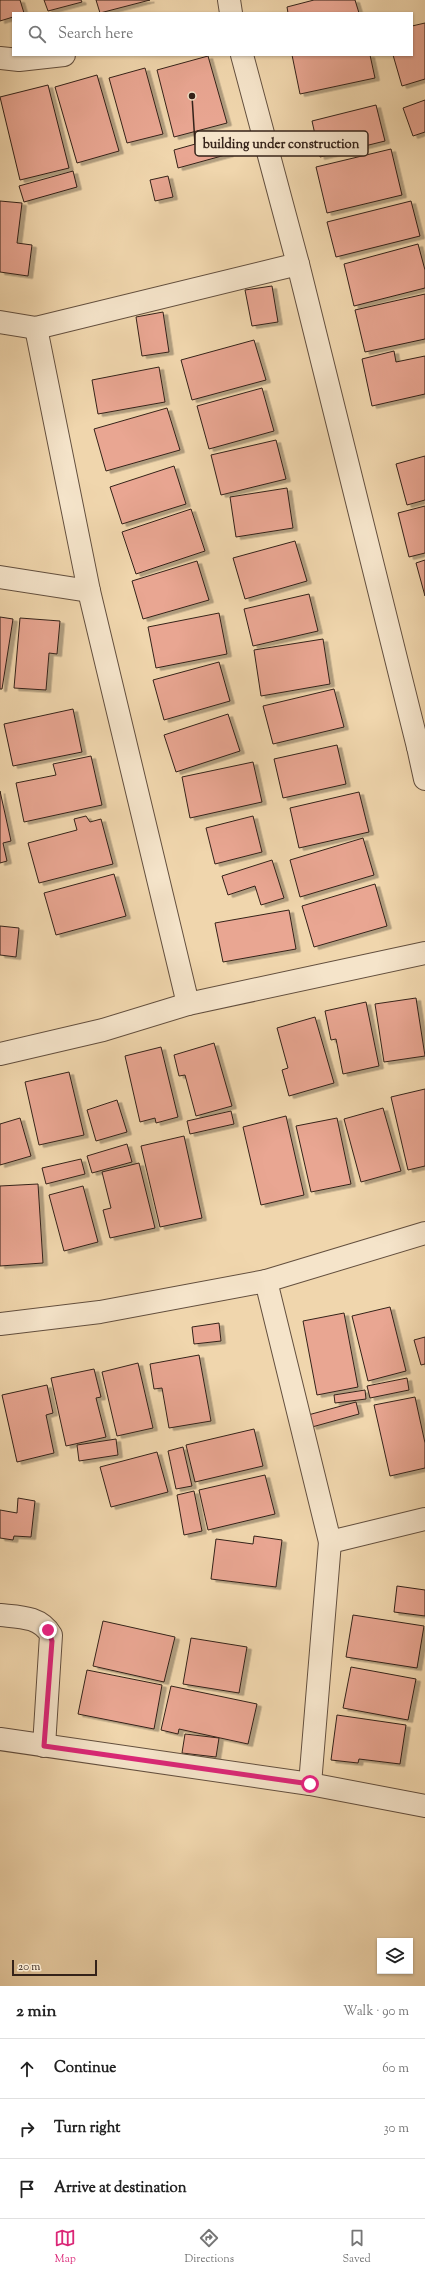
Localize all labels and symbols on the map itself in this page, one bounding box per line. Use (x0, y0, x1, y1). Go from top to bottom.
callout: building under construction (195, 131, 368, 156)
text: building under construction (202, 136, 360, 154)
route end (39, 1621, 57, 1639)
route start (301, 1775, 319, 1793)
scale bar (12, 1958, 97, 1977)

